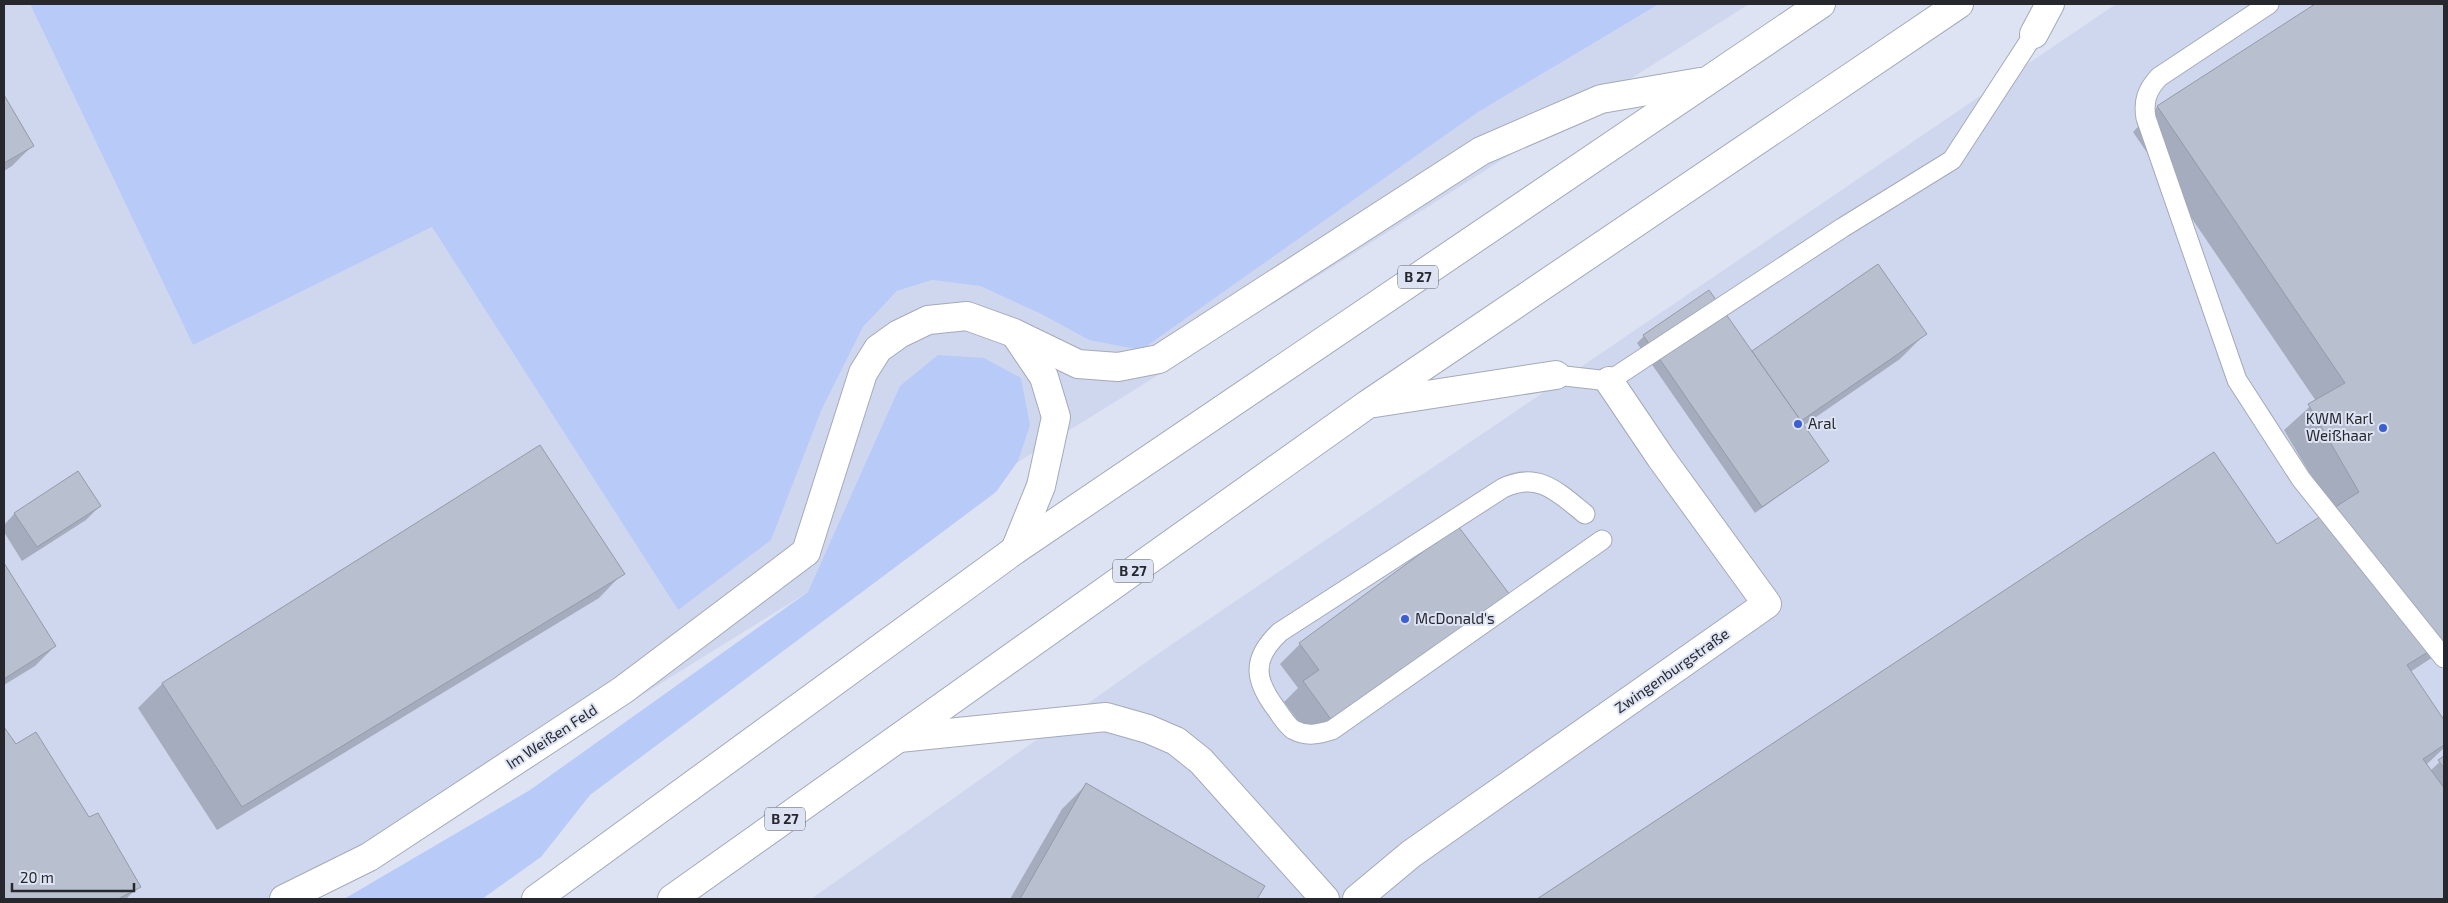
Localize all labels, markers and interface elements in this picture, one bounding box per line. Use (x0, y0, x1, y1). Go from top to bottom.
road number: B 27 (1398, 266, 1438, 288)
place label: KWM Karl Weißhaar (2306, 409, 2374, 444)
place label: Aral (1808, 414, 1837, 432)
marker: Aral (1792, 418, 1804, 430)
marker: KWM Karl Weißhaar (2377, 422, 2389, 434)
road number: B 27 (1113, 560, 1153, 582)
place label: McDonald's (1415, 609, 1495, 627)
marker: McDonald's (1399, 613, 1411, 625)
street label: Zwingenburgstraße (1611, 624, 1732, 716)
street label: Im Weißen Feld (502, 700, 600, 772)
road number: B 27 (765, 808, 805, 831)
scale bar (12, 860, 135, 892)
text: 20 m (20, 868, 54, 886)

